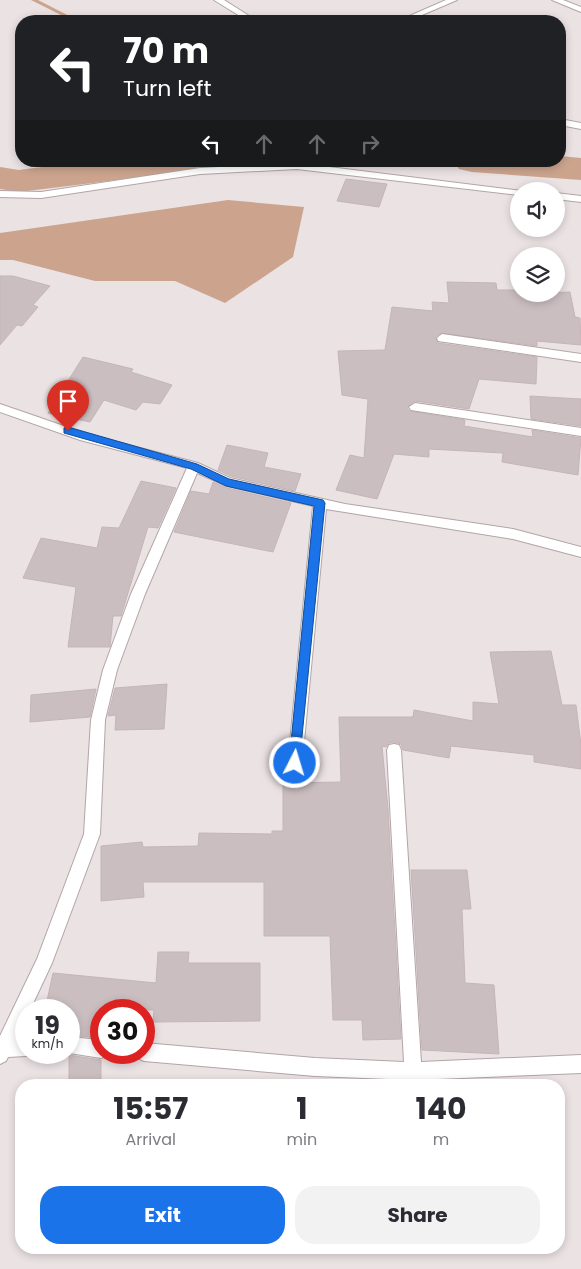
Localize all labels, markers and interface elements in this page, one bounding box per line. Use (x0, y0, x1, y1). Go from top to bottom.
text: 70 m (123, 26, 209, 75)
icon: left (40, 35, 105, 100)
text: Turn left (123, 73, 211, 104)
icon: left (197, 130, 225, 158)
icon: ahead (250, 130, 278, 158)
icon: ahead (303, 130, 331, 158)
icon: right (356, 130, 384, 158)
map controls (510, 182, 565, 302)
button: sound (510, 182, 565, 237)
button: layers (510, 247, 565, 302)
pin (47, 380, 89, 431)
icon: arrive (54, 387, 82, 415)
position arrow (268, 736, 320, 788)
speed limit sign: 30 (90, 999, 155, 1064)
text: 19 (35, 1008, 60, 1043)
text: km/h (32, 1035, 63, 1052)
text: 15:57 (113, 1087, 188, 1130)
text: 1 (296, 1087, 307, 1130)
text: 140 (416, 1087, 467, 1130)
text: Arrival (126, 1128, 176, 1151)
text: min (287, 1128, 317, 1151)
text: m (433, 1128, 449, 1151)
button: Exit (40, 1186, 285, 1244)
button: Share (295, 1186, 540, 1244)

